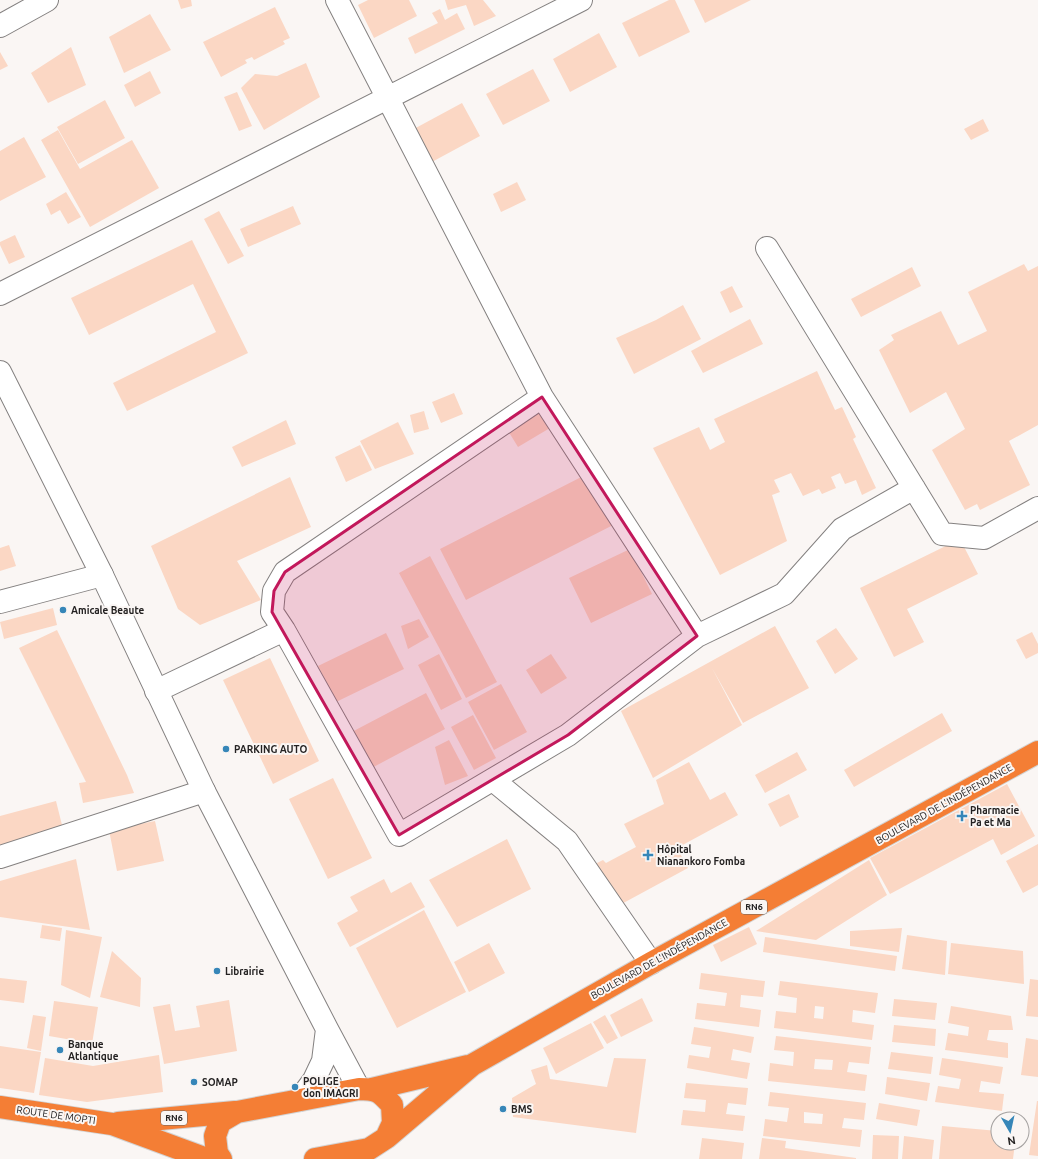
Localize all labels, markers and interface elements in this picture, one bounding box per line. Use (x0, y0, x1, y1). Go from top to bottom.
marker: Amicale Beaute (58, 605, 68, 615)
place label: Amicale Beaute (71, 605, 145, 616)
marker: PARKING AUTO (221, 744, 231, 754)
place label: PARKING AUTO (234, 744, 307, 755)
street label: BOULEVARD DE L'INDÉPENDANCE (873, 761, 1015, 846)
place label: Pharmacie Pa et Ma (970, 805, 1019, 828)
marker: Pharmacie Pa et Ma (957, 811, 967, 821)
place label: Hôpital Nianankoro Fomba (657, 844, 745, 867)
marker: Hôpital Nianankoro Fomba (642, 849, 654, 861)
road number: RN6 (741, 900, 767, 914)
street label: BOULEVARD DE L'INDÉPENDANCE (588, 916, 730, 1001)
marker: Librairie (212, 966, 222, 976)
place label: Librairie (225, 966, 264, 977)
place label: Banque Atlantique (68, 1039, 119, 1062)
marker: Banque Atlantique (55, 1045, 65, 1055)
place label: POLIGE don IMAGRI (303, 1076, 358, 1099)
marker: SOMAP (189, 1077, 199, 1087)
place label: SOMAP (202, 1077, 238, 1088)
marker: POLIGE don IMAGRI (290, 1082, 300, 1092)
street label: ROUTE DE MOPTI (16, 1104, 96, 1126)
marker: BMS (498, 1104, 508, 1114)
place label: BMS (511, 1104, 533, 1115)
road number: RN6 (161, 1111, 187, 1125)
north arrow (990, 1111, 1030, 1151)
text: N (1007, 1134, 1017, 1147)

